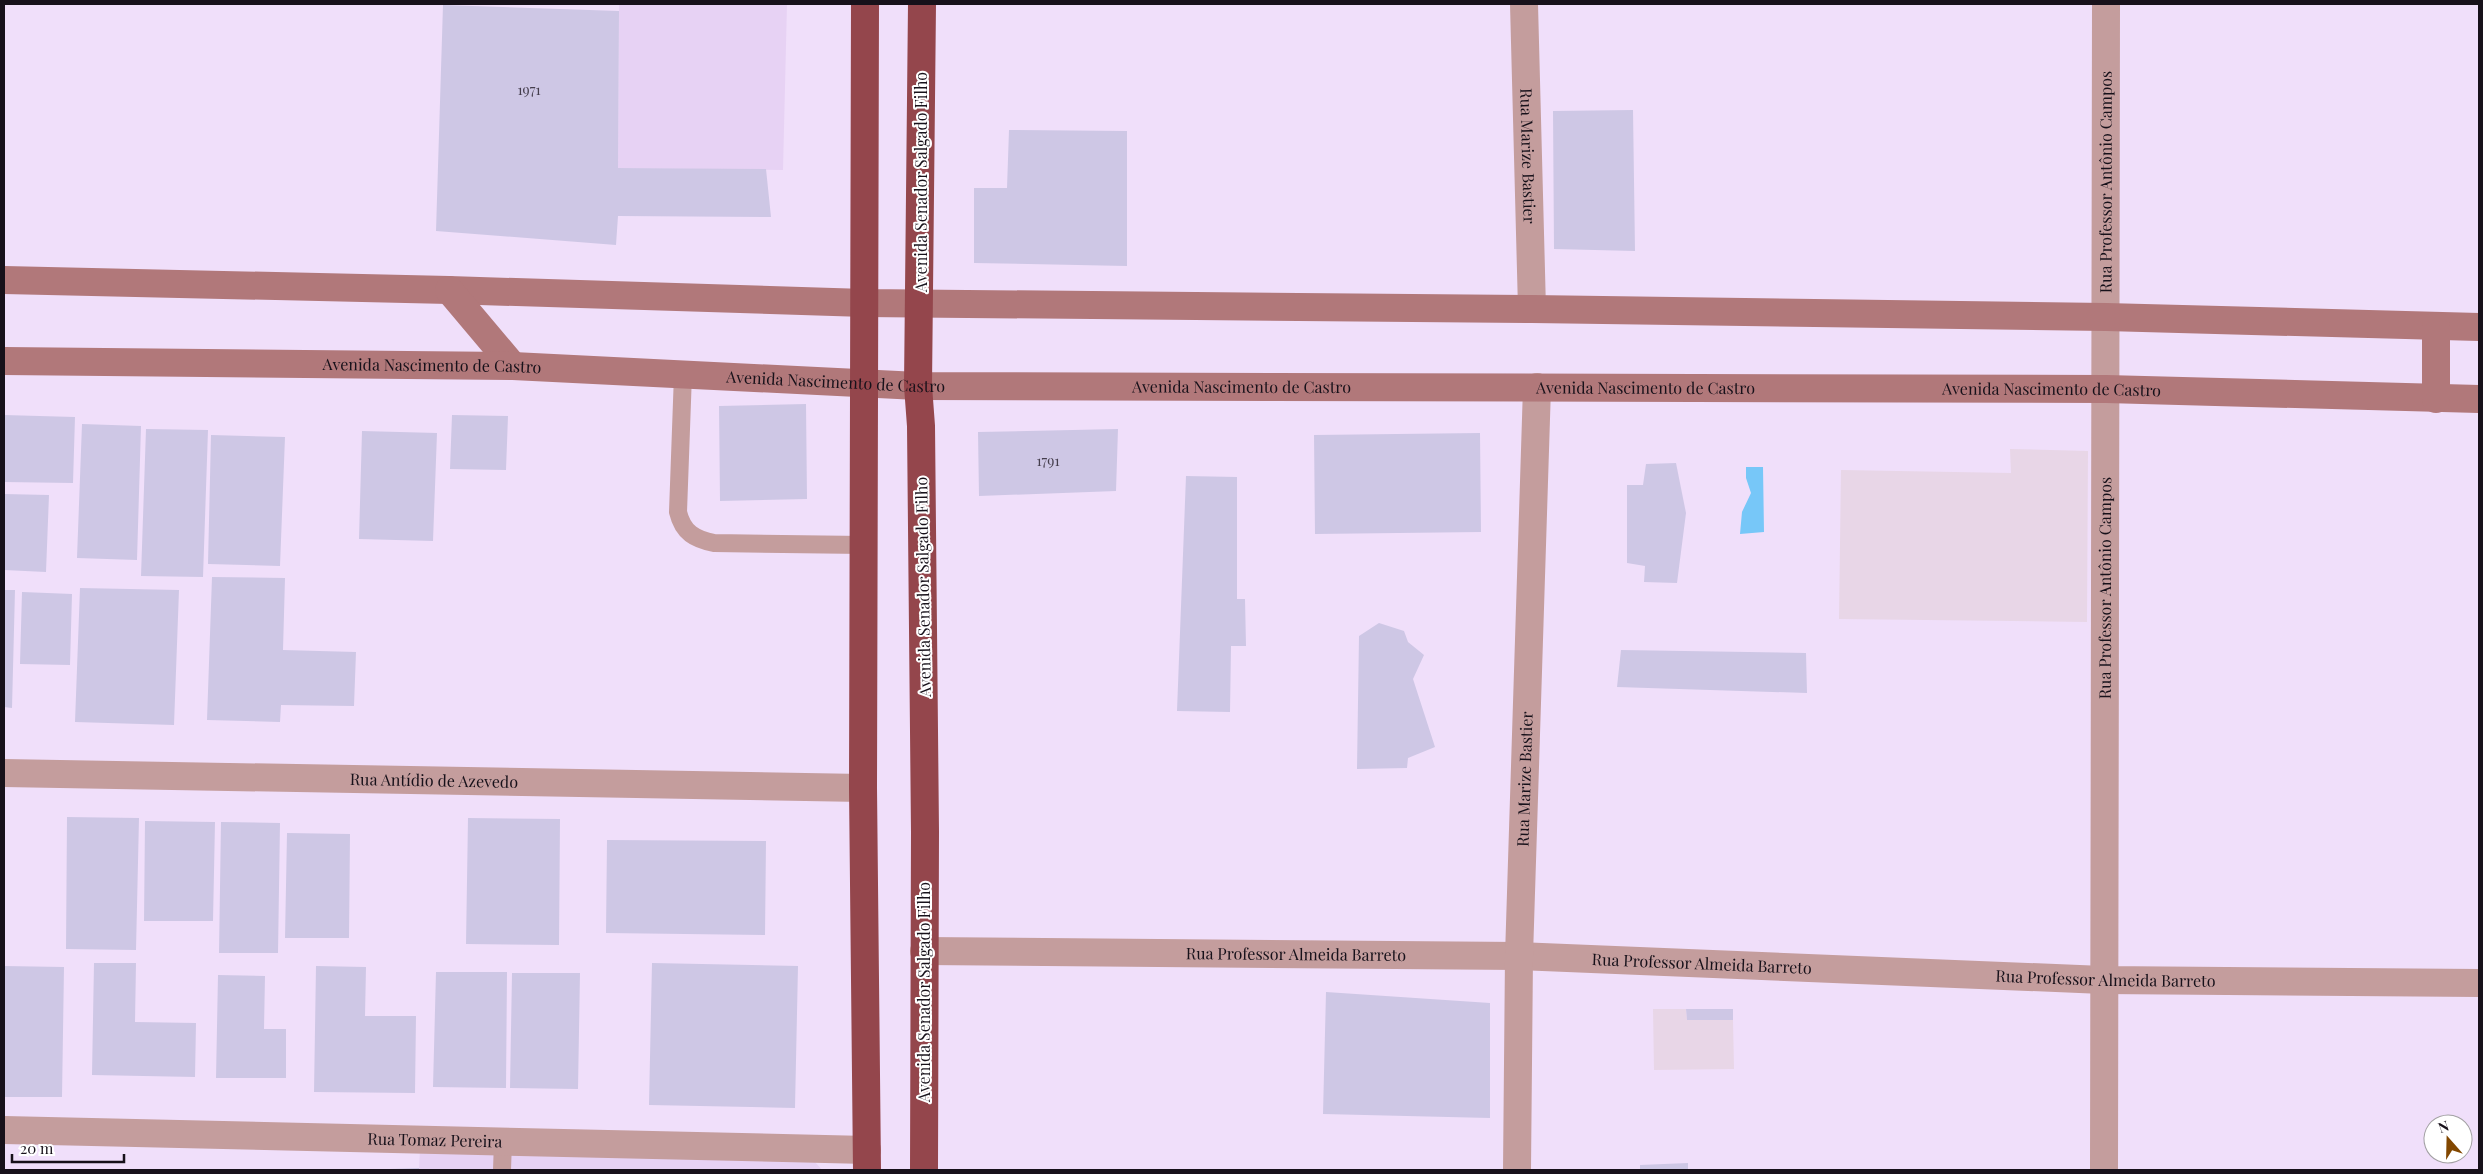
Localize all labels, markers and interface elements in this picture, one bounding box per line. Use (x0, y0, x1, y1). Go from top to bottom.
street label: Rua Professor Antônio Campos (2095, 71, 2116, 293)
street label: Avenida Senador Salgado Filho (910, 72, 931, 293)
house number: 1971 (517, 80, 541, 99)
street label: Rua Marize Bastier (1516, 88, 1541, 224)
street label: Avenida Nascimento de Castro (321, 353, 542, 377)
street label: Avenida Nascimento de Castro (725, 365, 945, 396)
street label: Avenida Nascimento de Castro (1131, 376, 1351, 397)
street label: Avenida Nascimento de Castro (1535, 377, 1755, 398)
street label: Avenida Nascimento de Castro (1941, 378, 2161, 400)
house number: 1791 (1036, 451, 1060, 470)
street label: Avenida Senador Salgado Filho (910, 476, 935, 698)
street label: Rua Professor Antônio Campos (2094, 477, 2115, 699)
street label: Rua Marize Bastier (1511, 711, 1537, 847)
street label: Rua Antídio de Azevedo (350, 768, 518, 792)
street label: Avenida Senador Salgado Filho (913, 882, 934, 1103)
street label: Rua Professor Almeida Barreto (1186, 942, 1406, 965)
street label: Rua Professor Almeida Barreto (1591, 948, 1812, 978)
street label: Rua Professor Almeida Barreto (1995, 965, 2216, 991)
north arrow (2423, 1114, 2473, 1164)
text: N (2435, 1116, 2451, 1137)
street label: Rua Tomaz Pereira (367, 1127, 503, 1152)
scale bar (12, 1132, 125, 1164)
text: 20 m (20, 1138, 54, 1158)

